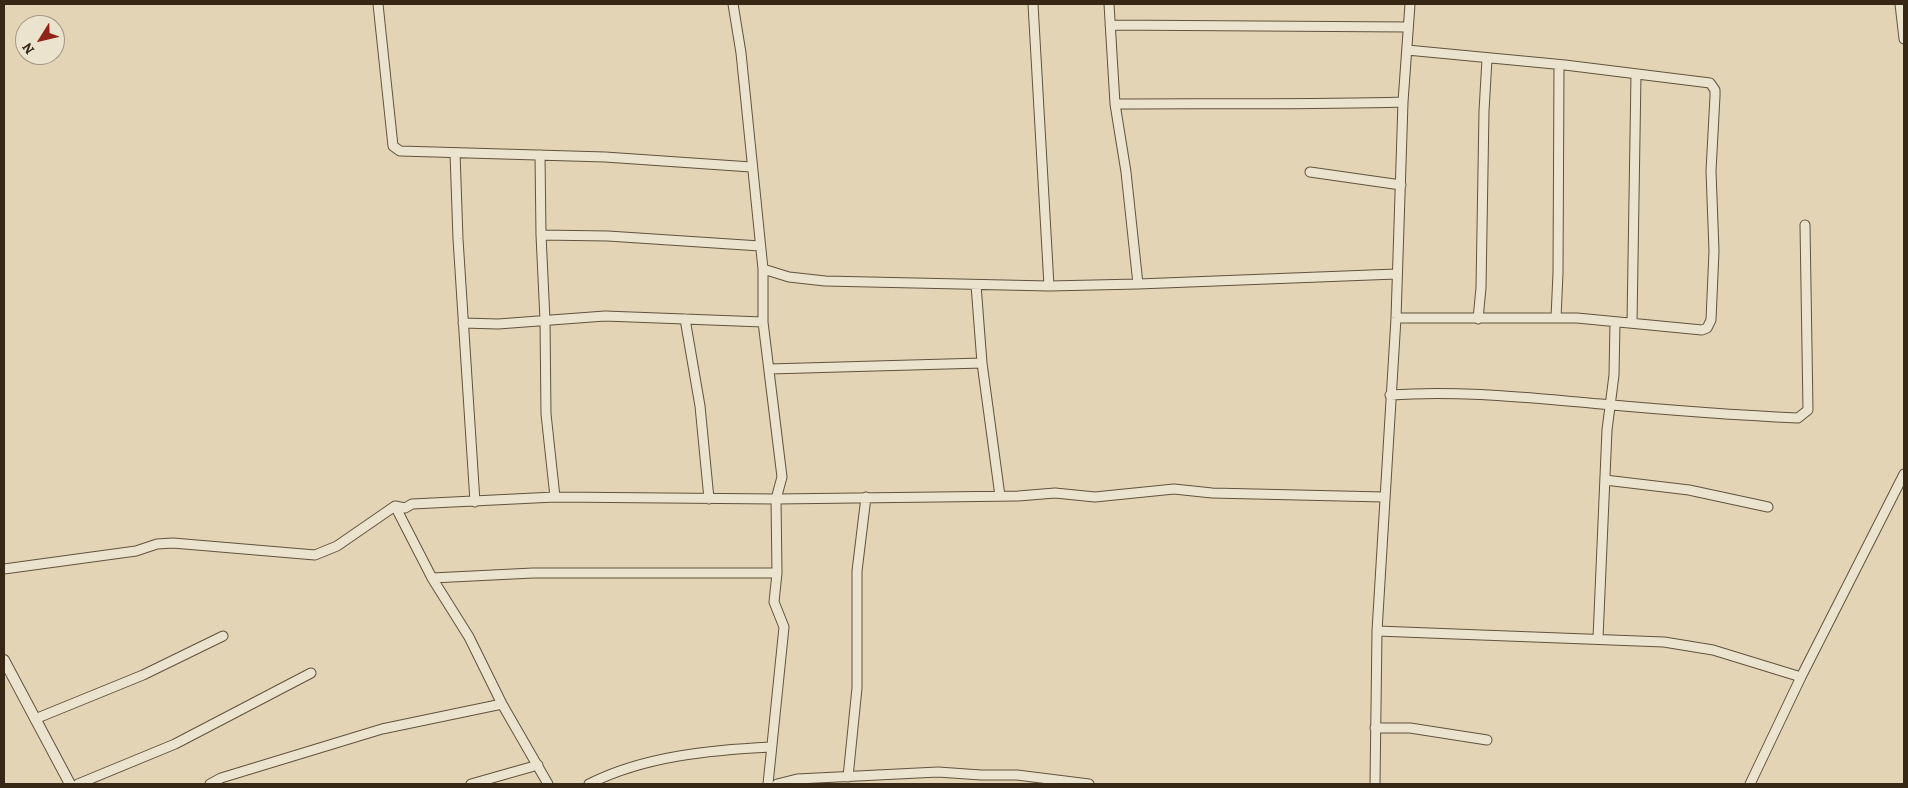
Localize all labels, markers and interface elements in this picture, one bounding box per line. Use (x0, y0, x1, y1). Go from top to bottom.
north arrow (15, 15, 65, 65)
text: N (18, 39, 39, 58)

